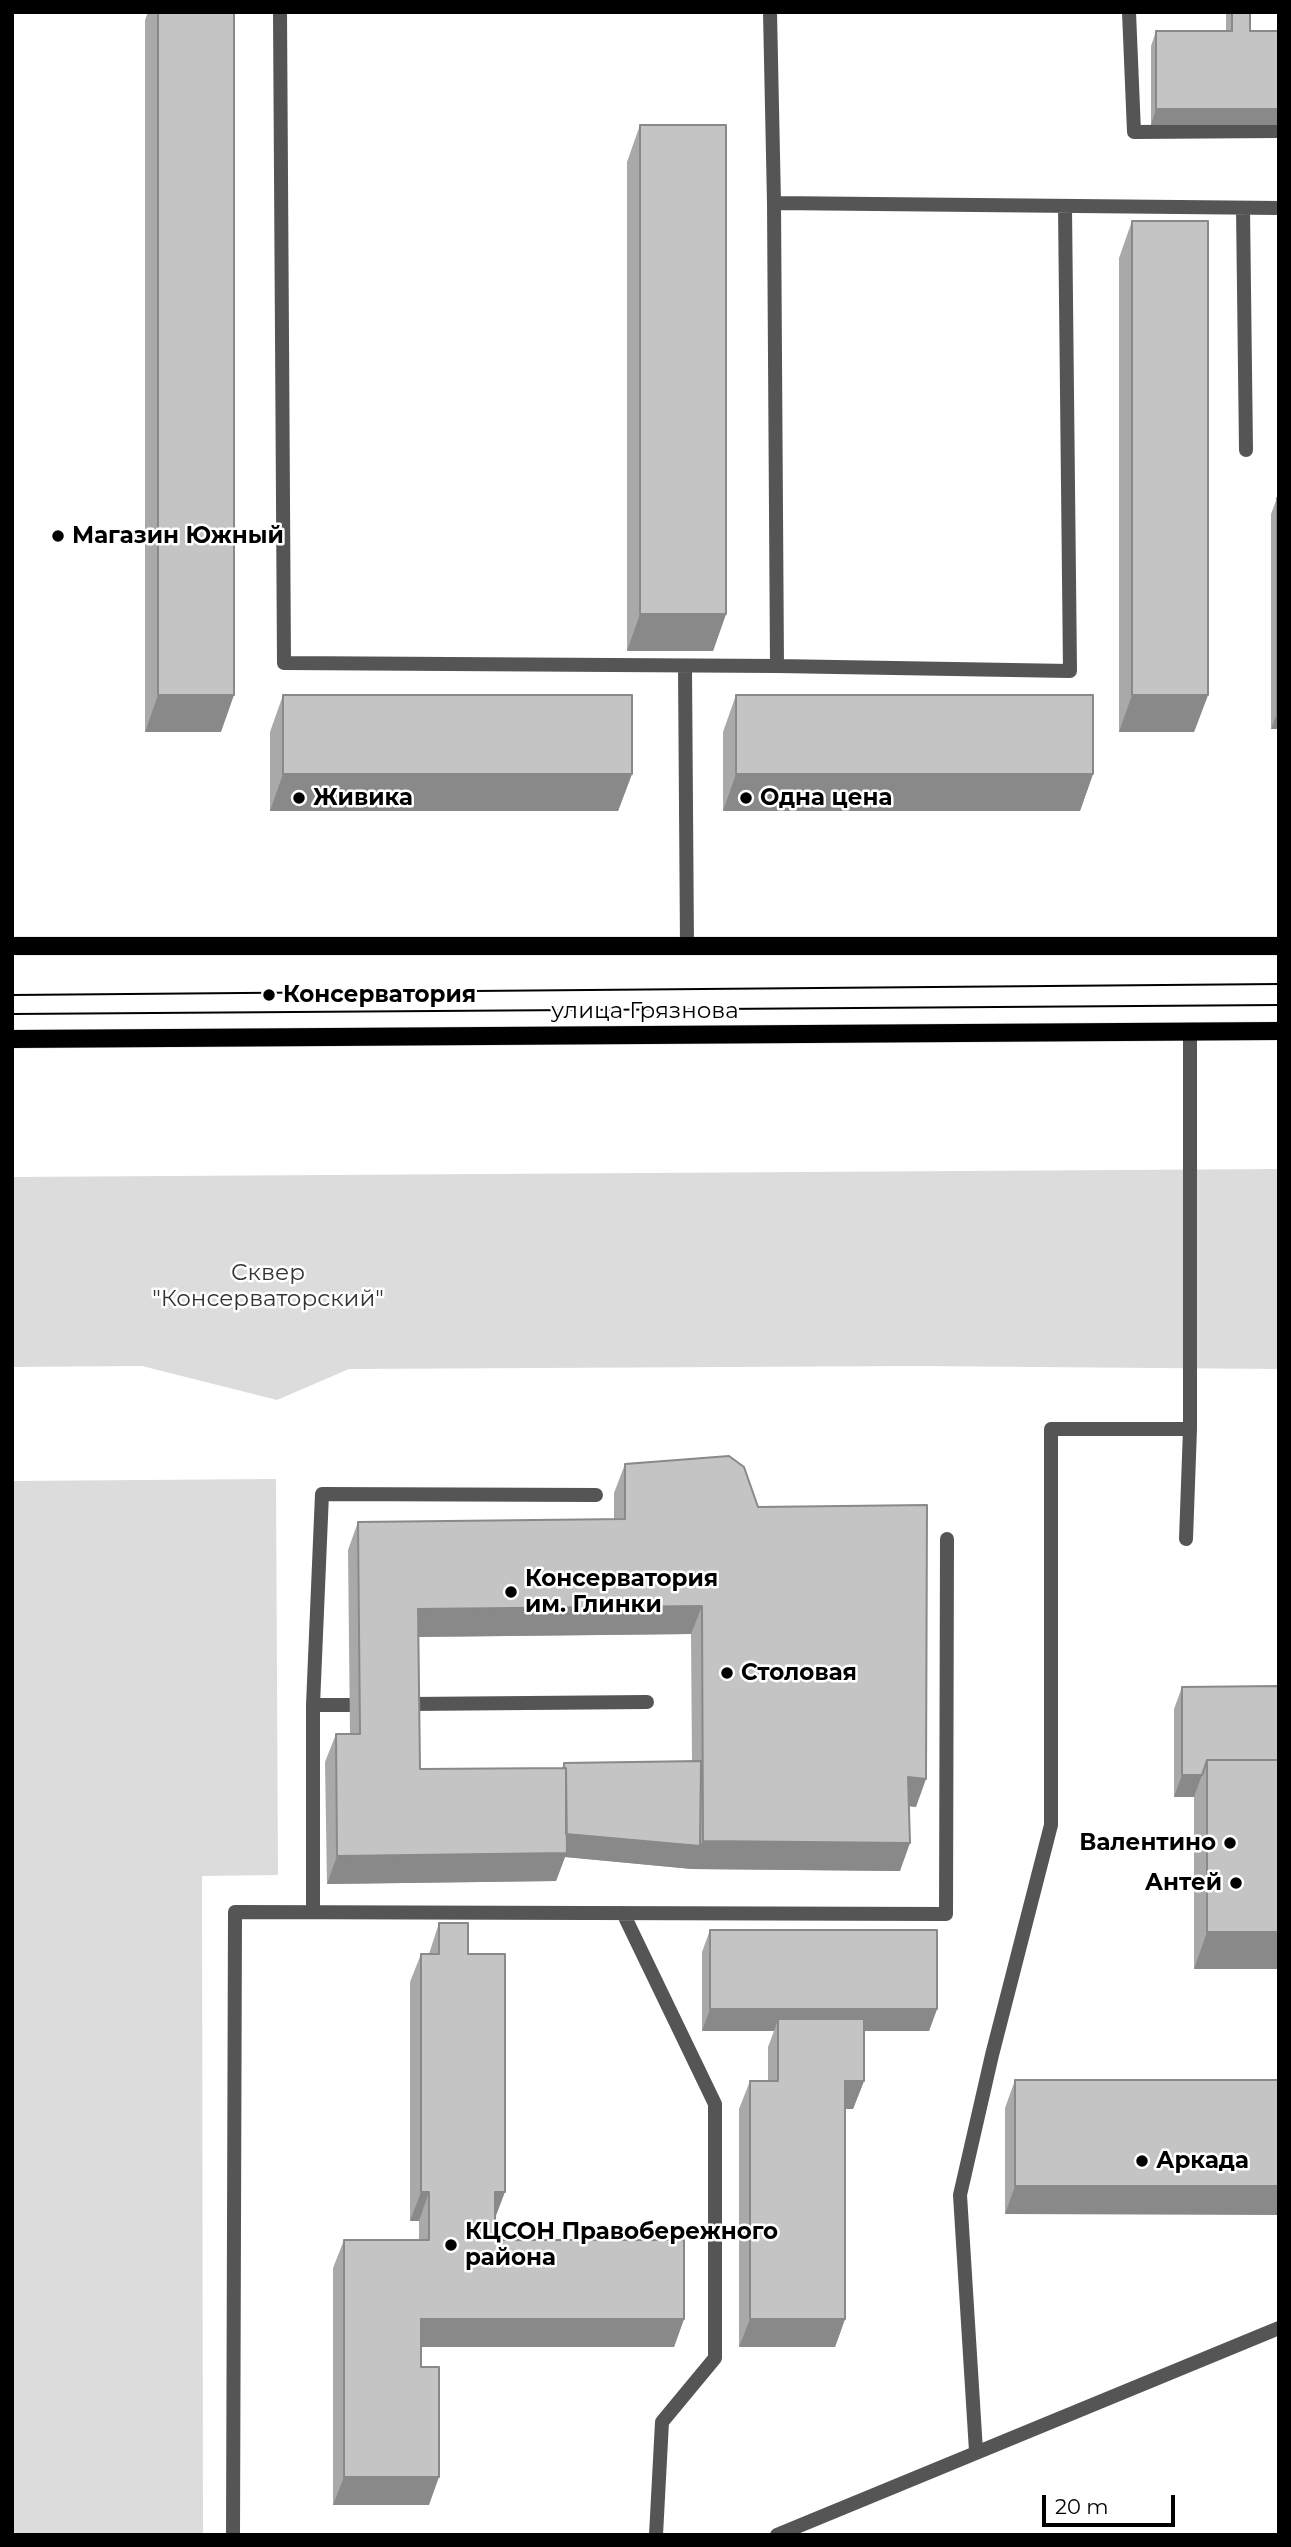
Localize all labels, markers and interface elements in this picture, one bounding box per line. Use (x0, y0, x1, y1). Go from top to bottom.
place label: Магазин Южный (72, 522, 284, 550)
marker: Магазин Южный (50, 528, 66, 544)
place label: Живика (313, 784, 413, 812)
place label: Одна цена (760, 784, 892, 812)
marker: Живика (291, 790, 307, 806)
marker: Одна цена (738, 790, 754, 806)
place label: Консерватория (283, 981, 476, 1009)
marker: Консерватория (261, 987, 277, 1003)
street label: улица Грязнова (551, 997, 739, 1025)
park label: Сквер "Консерваторский" (152, 1259, 384, 1313)
place label: Консерватория им. Глинки (525, 1565, 718, 1619)
marker: Консерватория им. Глинки (503, 1584, 519, 1600)
place label: Столовая (741, 1659, 857, 1687)
marker: Столовая (719, 1665, 735, 1681)
place label: Валентино (1079, 1829, 1216, 1857)
marker: Валентино (1222, 1835, 1238, 1851)
place label: Антей (1145, 1869, 1222, 1897)
marker: Антей (1228, 1875, 1244, 1891)
place label: Аркада (1156, 2147, 1249, 2175)
marker: Аркада (1134, 2153, 1150, 2169)
place label: КЦСОН Правобережного района (465, 2218, 778, 2272)
marker: КЦСОН Правобережного района (443, 2237, 459, 2253)
scale bar (1046, 2480, 1179, 2524)
text: 20 m (1055, 2494, 1109, 2519)

